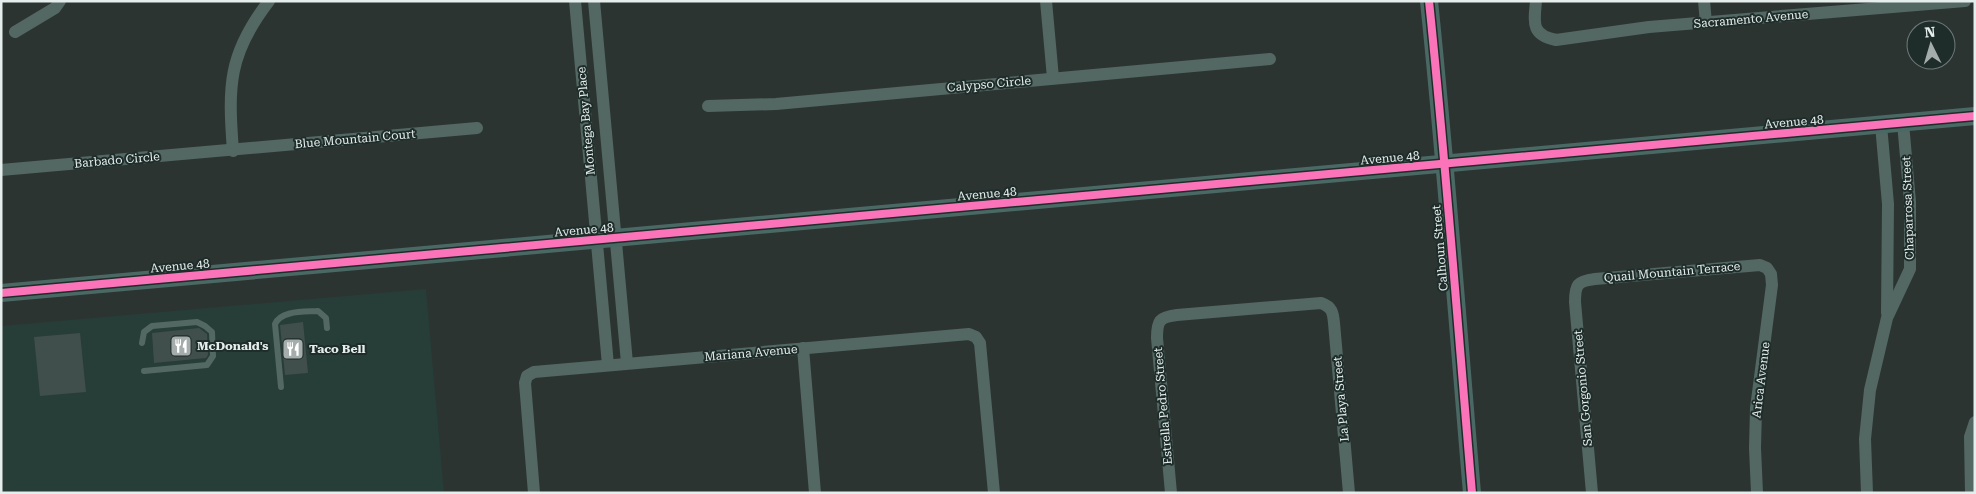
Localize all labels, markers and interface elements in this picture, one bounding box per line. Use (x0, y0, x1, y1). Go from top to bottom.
street label: Sacramento Avenue (1693, 7, 1809, 31)
north arrow (1906, 20, 1956, 70)
text: N (1924, 24, 1936, 40)
street label: Montega Bay Place (574, 66, 598, 176)
street label: Calypso Circle (946, 73, 1032, 95)
street label: Avenue 48 (1764, 112, 1825, 132)
street label: Blue Mountain Court (294, 127, 417, 151)
street label: Avenue 48 (1360, 148, 1421, 168)
street label: Barbado Circle (74, 149, 161, 171)
street label: Chaparrosa Street (1899, 155, 1917, 260)
street label: Avenue 48 (957, 184, 1018, 204)
street label: Calhoun Street (1429, 204, 1451, 292)
street label: Avenue 48 (554, 220, 615, 240)
street label: Avenue 48 (150, 256, 211, 276)
street label: Quail Mountain Terrace (1603, 259, 1741, 285)
street label: San Gorgonio Street (1571, 329, 1595, 447)
restaurant icon: McDonald's (169, 334, 193, 358)
restaurant icon: Taco Bell (281, 337, 305, 361)
place label: McDonald's (197, 339, 269, 353)
street label: Arica Avenue (1749, 341, 1773, 419)
place label: Taco Bell (309, 342, 365, 356)
street label: Mariana Avenue (704, 342, 799, 364)
street label: Estrella Pedro Street (1151, 346, 1175, 465)
street label: La Playa Street (1330, 355, 1352, 442)

